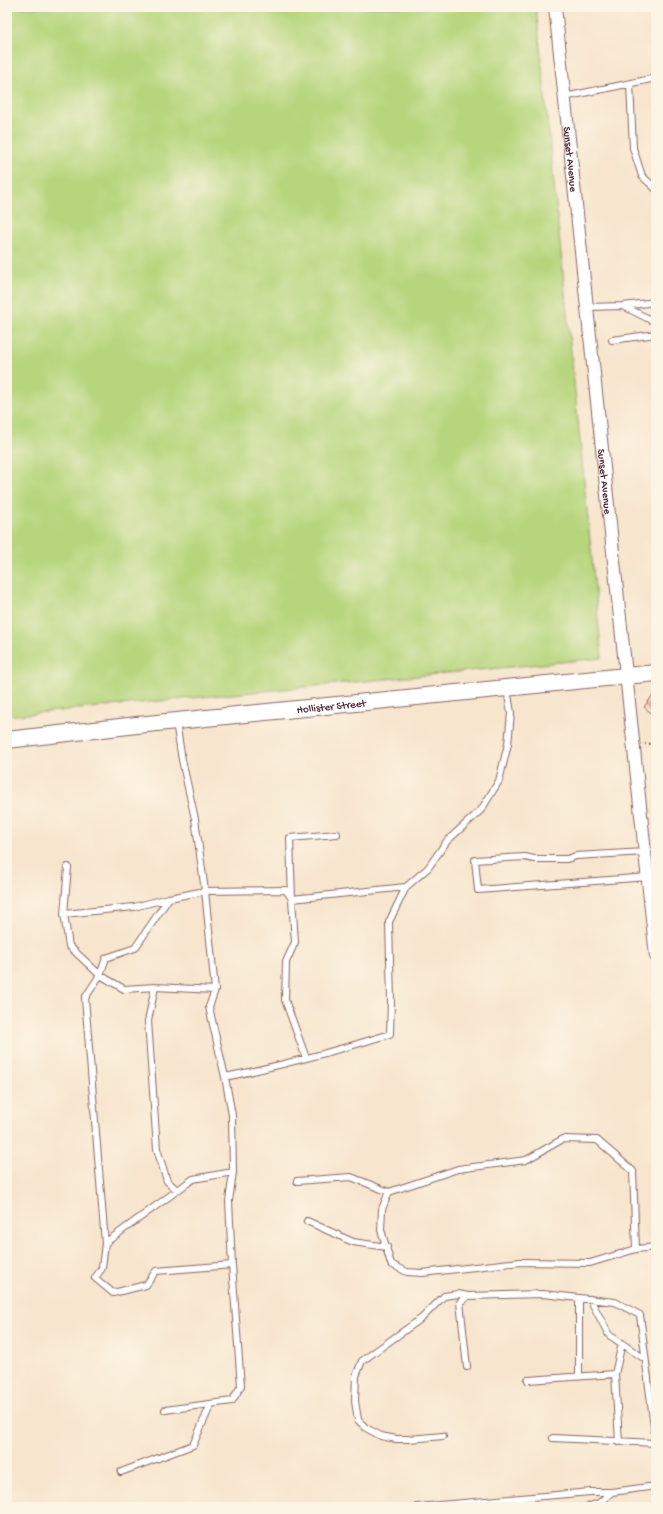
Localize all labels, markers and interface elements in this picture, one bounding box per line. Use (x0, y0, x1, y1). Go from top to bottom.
street label: Sunset Avenue (560, 126, 579, 193)
street label: Sunset Avenue (594, 448, 613, 515)
street label: Hollister Street (296, 698, 368, 717)

